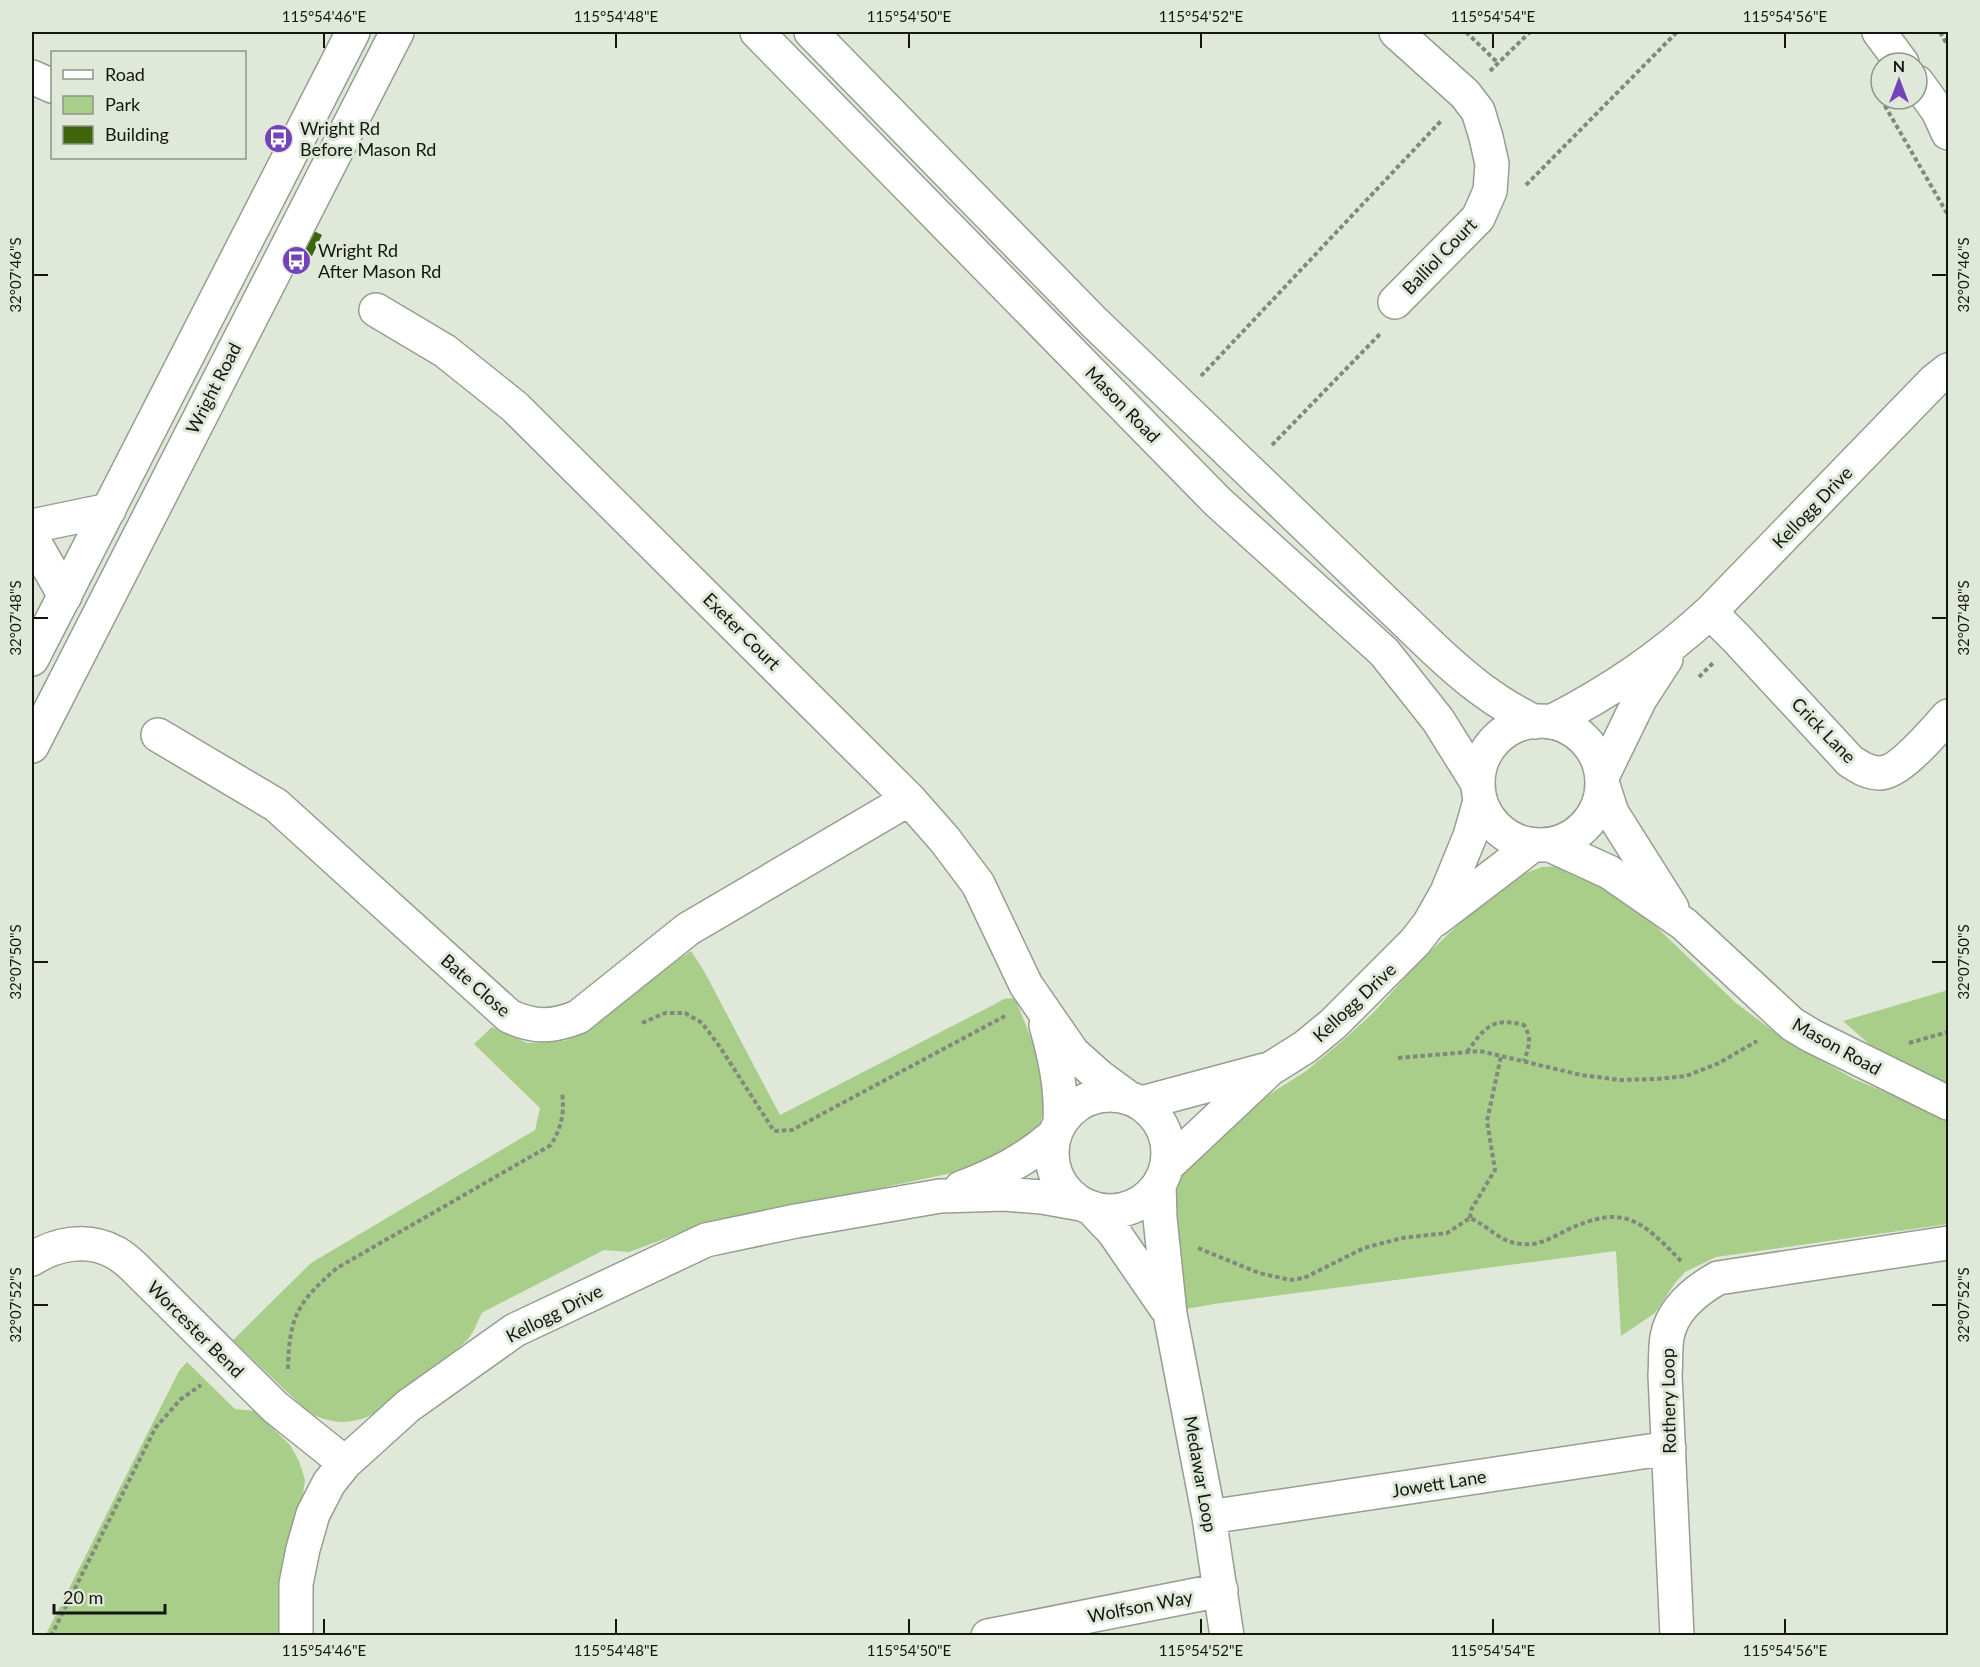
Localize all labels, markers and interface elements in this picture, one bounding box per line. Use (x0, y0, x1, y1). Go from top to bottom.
text: 115°54'46"E (282, 7, 366, 25)
text: 115°54'48"E (574, 7, 658, 25)
text: 115°54'50"E (867, 7, 951, 25)
text: 115°54'52"E (1159, 7, 1243, 25)
text: 115°54'54"E (1451, 7, 1535, 25)
text: 115°54'56"E (1743, 7, 1827, 25)
legend (51, 51, 246, 159)
north arrow (1869, 51, 1929, 111)
text: N (1893, 56, 1905, 75)
text: Road (105, 63, 145, 85)
text: Park (105, 93, 141, 115)
place label: Wright Rd Before Mason Rd (300, 117, 436, 160)
bus stop icon: Wright Rd Before Mason Rd (263, 122, 295, 154)
text: Building (105, 123, 169, 145)
street label: Balliol Court (1397, 213, 1481, 299)
text: 32°07'46"S (6, 237, 24, 313)
text: 32°07'46"S (1954, 237, 1972, 313)
place label: Wright Rd After Mason Rd (318, 239, 441, 282)
bus stop icon: Wright Rd After Mason Rd (281, 244, 313, 276)
street label: Wright Road (181, 339, 245, 437)
street label: Mason Road (1081, 361, 1165, 447)
street label: Kellogg Drive (1767, 461, 1857, 553)
text: 32°07'48"S (6, 580, 24, 656)
text: 32°07'48"S (1954, 580, 1972, 656)
street label: Exeter Court (699, 588, 786, 675)
street label: Crick Lane (1787, 693, 1861, 767)
text: 32°07'50"S (6, 924, 24, 1000)
text: 32°07'50"S (1954, 924, 1972, 1000)
street label: Bate Close (437, 949, 515, 1021)
street label: Kellogg Drive (1308, 958, 1400, 1046)
street label: Mason Road (1789, 1013, 1885, 1079)
text: 32°07'52"S (6, 1267, 24, 1343)
text: 32°07'52"S (1954, 1267, 1972, 1343)
street label: Worcester Bend (143, 1276, 249, 1382)
street label: Kellogg Drive (502, 1279, 606, 1347)
street label: Rothery Loop (1656, 1348, 1680, 1454)
street label: Medawar Loop (1180, 1414, 1222, 1534)
street label: Jowett Lane (1390, 1465, 1488, 1501)
scale bar (54, 1577, 165, 1615)
street label: Wolfson Way (1086, 1585, 1195, 1627)
text: 20 m (63, 1586, 103, 1608)
text: 115°54'46"E (282, 1641, 366, 1659)
text: 115°54'48"E (574, 1641, 658, 1659)
text: 115°54'50"E (867, 1641, 951, 1659)
text: 115°54'52"E (1159, 1641, 1243, 1659)
text: 115°54'54"E (1451, 1641, 1535, 1659)
text: 115°54'56"E (1743, 1641, 1827, 1659)

